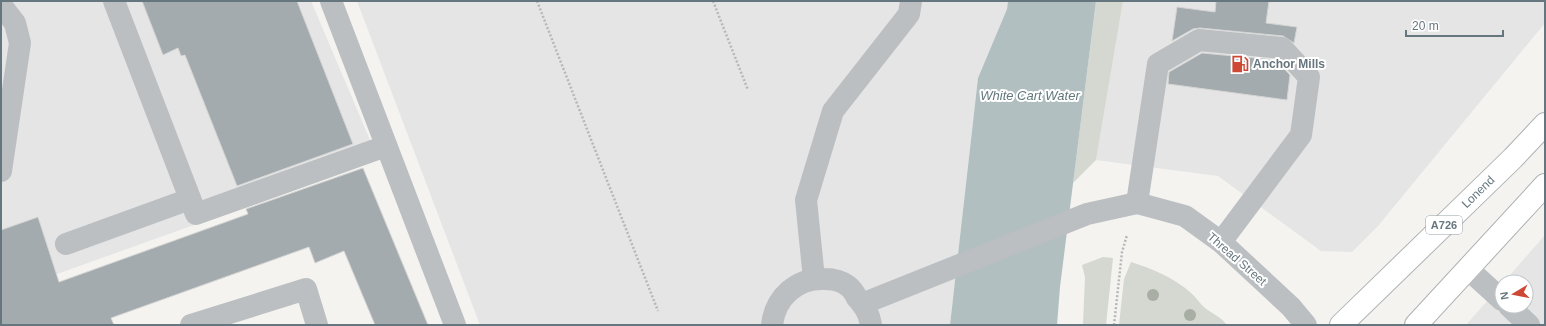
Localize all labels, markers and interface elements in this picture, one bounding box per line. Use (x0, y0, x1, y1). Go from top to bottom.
scale bar (1406, 12, 1503, 38)
text: 20 m (1412, 19, 1439, 33)
fuel station icon: Anchor Mills (1230, 54, 1250, 74)
place label: Anchor Mills (1253, 57, 1325, 71)
water label: White Cart Water (980, 88, 1080, 103)
street label: Lonend (1459, 173, 1497, 211)
road number: A726 (1426, 216, 1462, 234)
street label: Thread Street (1205, 230, 1270, 289)
north arrow (1494, 274, 1534, 314)
text: N (1498, 291, 1511, 301)

